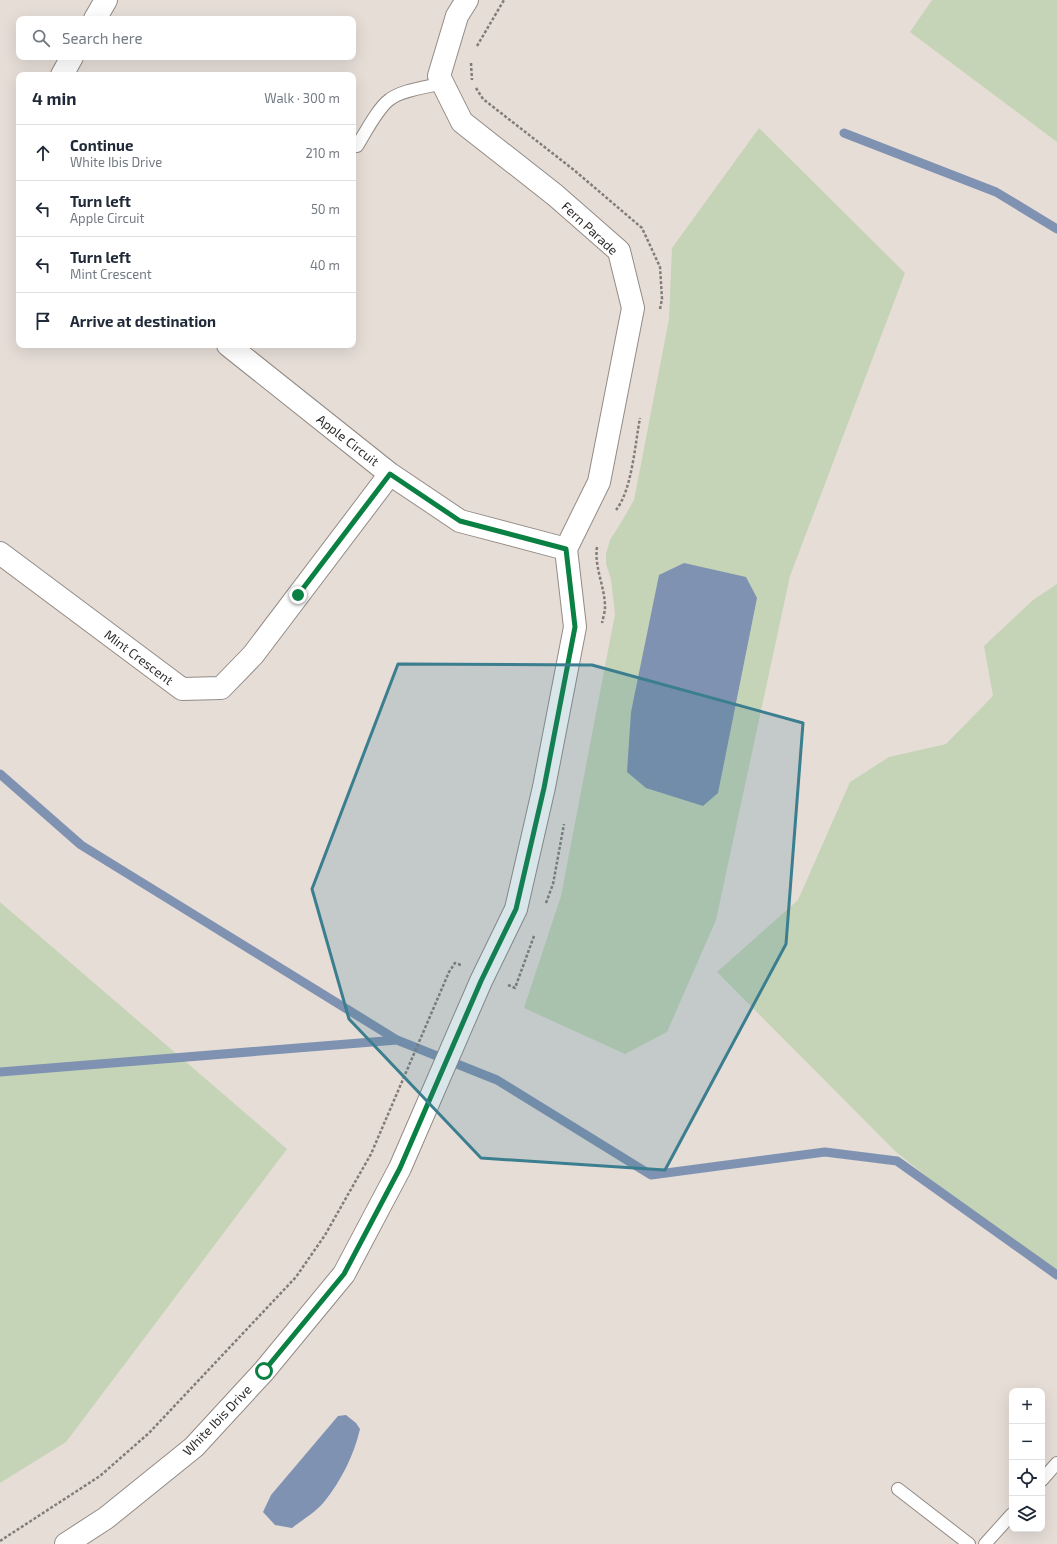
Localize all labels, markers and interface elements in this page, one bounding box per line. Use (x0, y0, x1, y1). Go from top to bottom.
search box (16, 16, 356, 60)
icon: search (30, 27, 52, 49)
text: Search here (62, 29, 143, 47)
text: 4 min (32, 88, 76, 108)
text: Walk · 300 m (264, 90, 340, 106)
text: Continue (70, 136, 133, 154)
icon: ahead (32, 142, 54, 164)
text: 210 m (305, 145, 340, 161)
text: White Ibis Drive (70, 154, 162, 170)
text: Turn left (70, 192, 131, 210)
icon: left (32, 198, 54, 220)
street label: Fern Parade (559, 198, 621, 258)
text: 50 m (311, 201, 340, 217)
text: Apple Circuit (70, 210, 145, 226)
text: Turn left (70, 248, 131, 266)
icon: left (32, 254, 54, 276)
text: 40 m (310, 257, 340, 273)
text: Mint Crescent (70, 266, 152, 282)
icon: arrive (32, 310, 54, 332)
text: Arrive at destination (70, 312, 216, 330)
street label: Apple Circuit (314, 411, 382, 469)
route end (289, 586, 307, 604)
street label: Mint Crescent (102, 626, 177, 688)
route start (255, 1362, 273, 1380)
street label: White Ibis Drive (179, 1381, 255, 1459)
map controls (1009, 1388, 1045, 1532)
button: + (1009, 1388, 1045, 1424)
button: − (1009, 1424, 1045, 1460)
button: locate (1009, 1460, 1045, 1496)
button: layers (1009, 1496, 1045, 1532)

